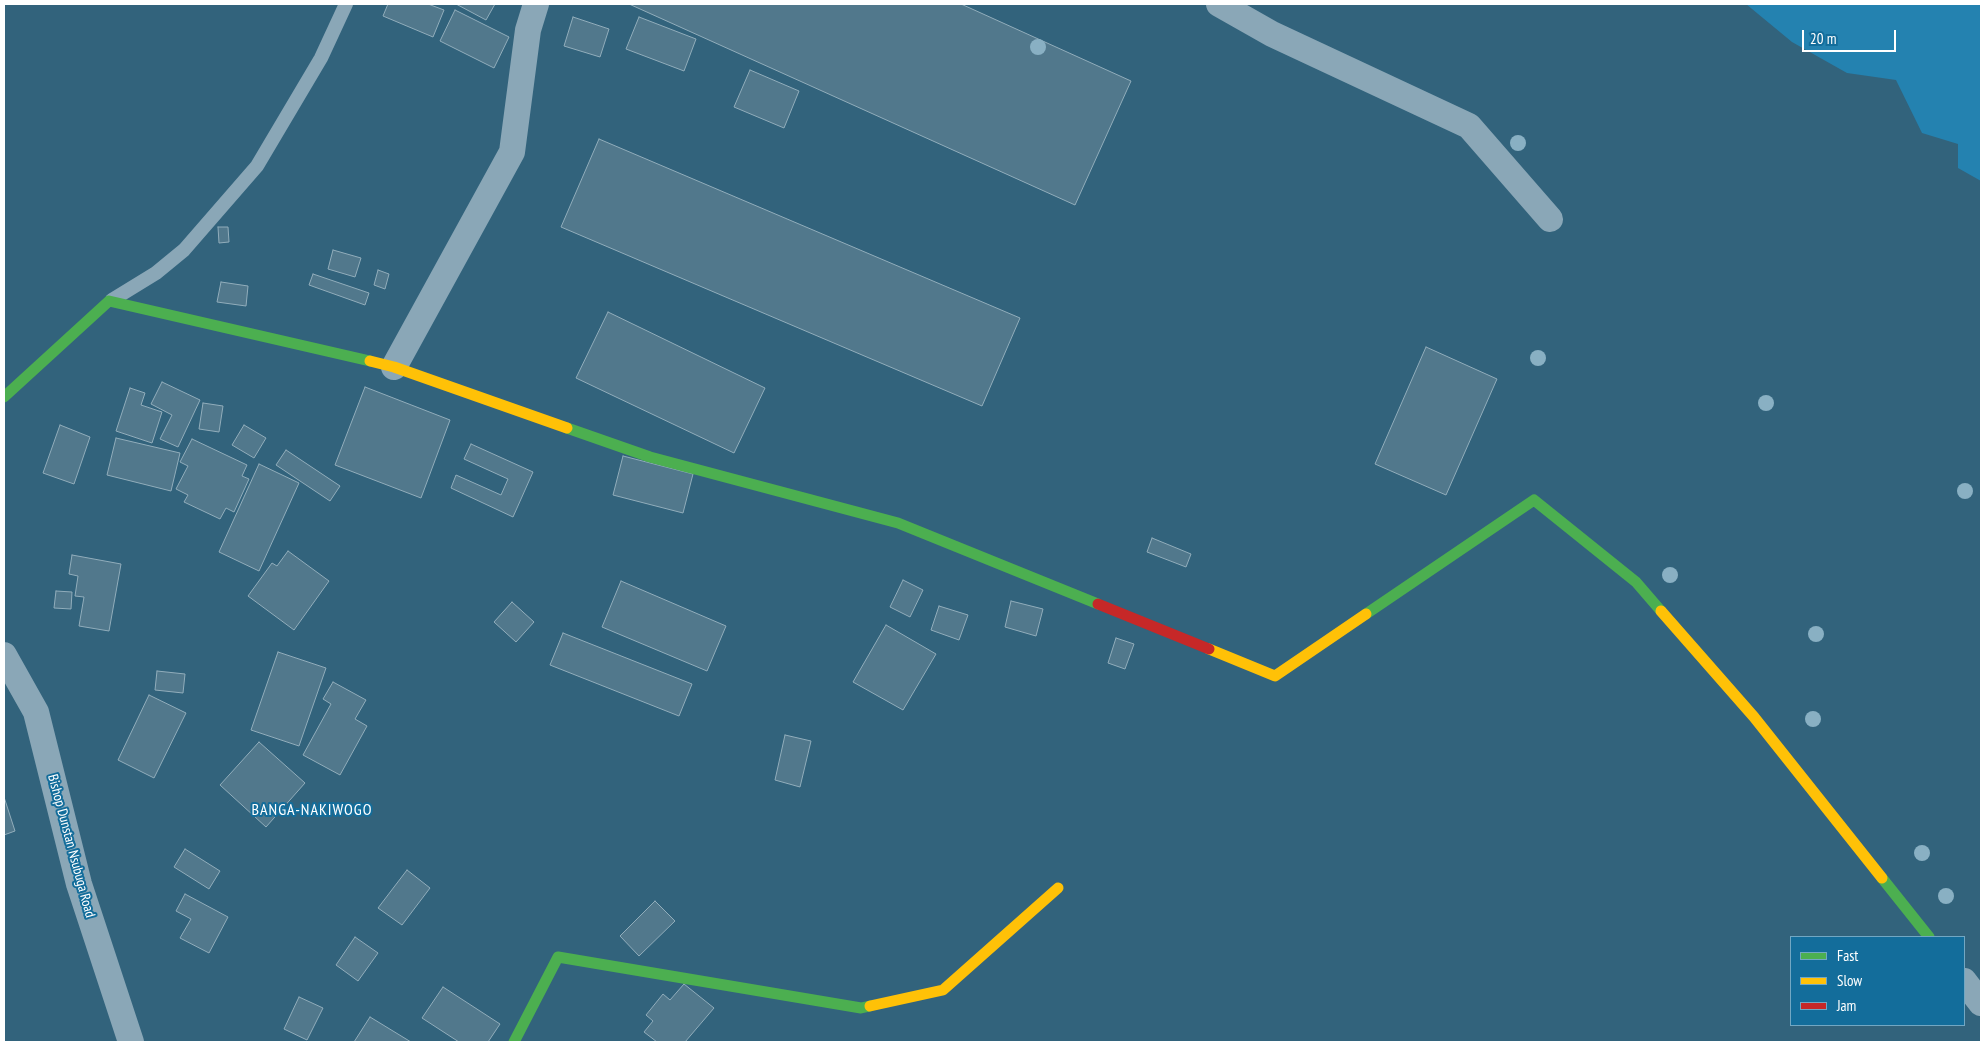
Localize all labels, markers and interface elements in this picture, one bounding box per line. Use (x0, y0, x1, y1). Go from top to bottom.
scale bar (1805, 20, 1899, 52)
text: 20 m (1810, 29, 1836, 48)
street label: Bishop Dunstan Nsubuga Road (44, 773, 98, 919)
district label: BANGA-NAKIWOGO (250, 800, 374, 820)
legend (1790, 936, 1965, 1026)
text: Fast (1837, 946, 1858, 965)
text: Slow (1837, 971, 1862, 990)
text: Jam (1837, 996, 1856, 1015)

